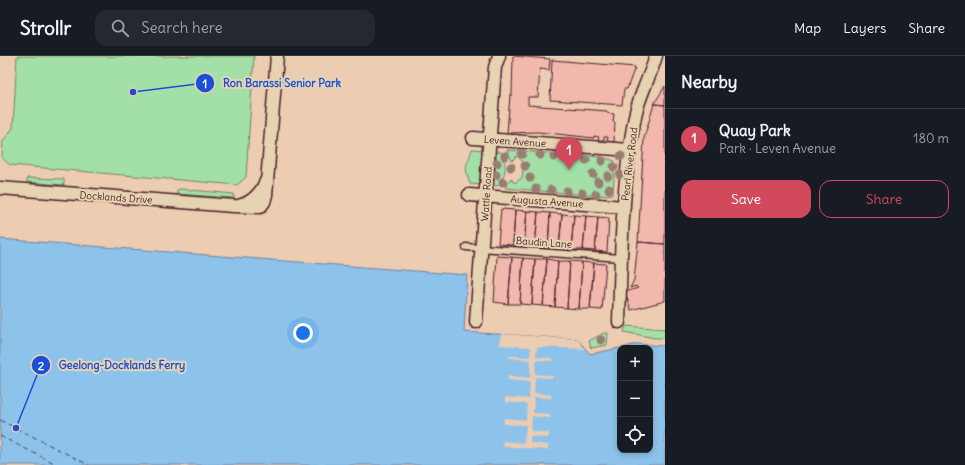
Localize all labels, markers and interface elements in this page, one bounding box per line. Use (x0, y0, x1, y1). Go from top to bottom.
search box (95, 10, 375, 46)
text: Strollr (20, 16, 71, 40)
icon: search (109, 17, 131, 39)
text: Search here (141, 18, 223, 37)
text: Map (794, 19, 821, 37)
text: Layers (843, 19, 886, 37)
text: Share (908, 19, 945, 37)
text: Nearby (681, 71, 737, 93)
callout: Ron Barassi Senior Park (195, 72, 349, 95)
text: 1 (203, 76, 207, 91)
text: Ron Barassi Senior Park (223, 76, 341, 90)
text: Quay Park (719, 121, 791, 140)
street label: Pearl River Road (619, 126, 640, 202)
text: 1 (691, 130, 697, 147)
text: 180 m (913, 130, 949, 147)
street label: Leven Avenue (483, 133, 547, 150)
pin: 1 (556, 137, 582, 170)
text: Park · Leven Avenue (719, 140, 836, 157)
street label: Wattle Road (478, 166, 495, 222)
button: Save (681, 180, 811, 218)
button: Share (819, 180, 949, 218)
street label: Docklands Drive (79, 188, 153, 207)
street label: Augusta Avenue (510, 192, 584, 211)
street label: Baudin Lane (515, 234, 573, 251)
your location (293, 323, 313, 343)
map controls (617, 345, 653, 453)
button: + (617, 345, 653, 381)
callout: Geelong-Docklands Ferry (31, 354, 194, 377)
text: 2 (38, 358, 45, 373)
text: Geelong-Docklands Ferry (59, 358, 185, 373)
button: − (617, 381, 653, 417)
button: locate (617, 417, 653, 453)

